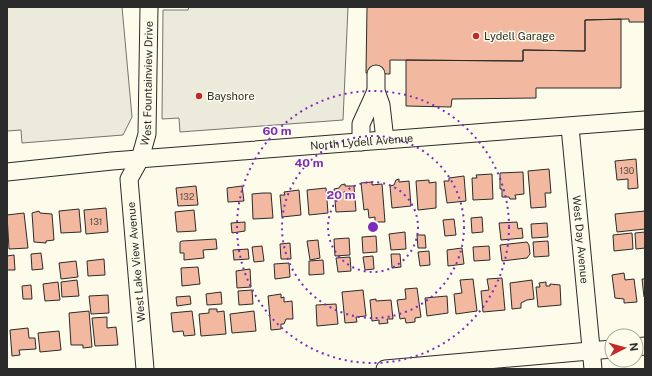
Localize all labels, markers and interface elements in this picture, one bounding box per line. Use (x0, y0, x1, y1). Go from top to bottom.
street label: West Fountainview Drive (138, 21, 155, 147)
place label: Lydell Garage (484, 30, 555, 42)
marker: Lydell Garage (471, 31, 481, 41)
place label: Bayshore (207, 90, 255, 102)
marker: Bayshore (194, 91, 204, 101)
text: 60 m (262, 124, 292, 138)
street label: North Lydell Avenue (310, 132, 414, 152)
text: 40 m (294, 156, 324, 170)
house number: 130 (620, 165, 635, 176)
text: 20 m (327, 188, 356, 202)
house number: 132 (180, 191, 194, 202)
street label: West Day Avenue (571, 195, 591, 284)
street label: West Lake View Avenue (125, 201, 147, 323)
house number: 131 (90, 216, 103, 227)
centre of rings (366, 220, 380, 234)
north arrow (604, 328, 644, 368)
text: N (628, 342, 640, 352)

